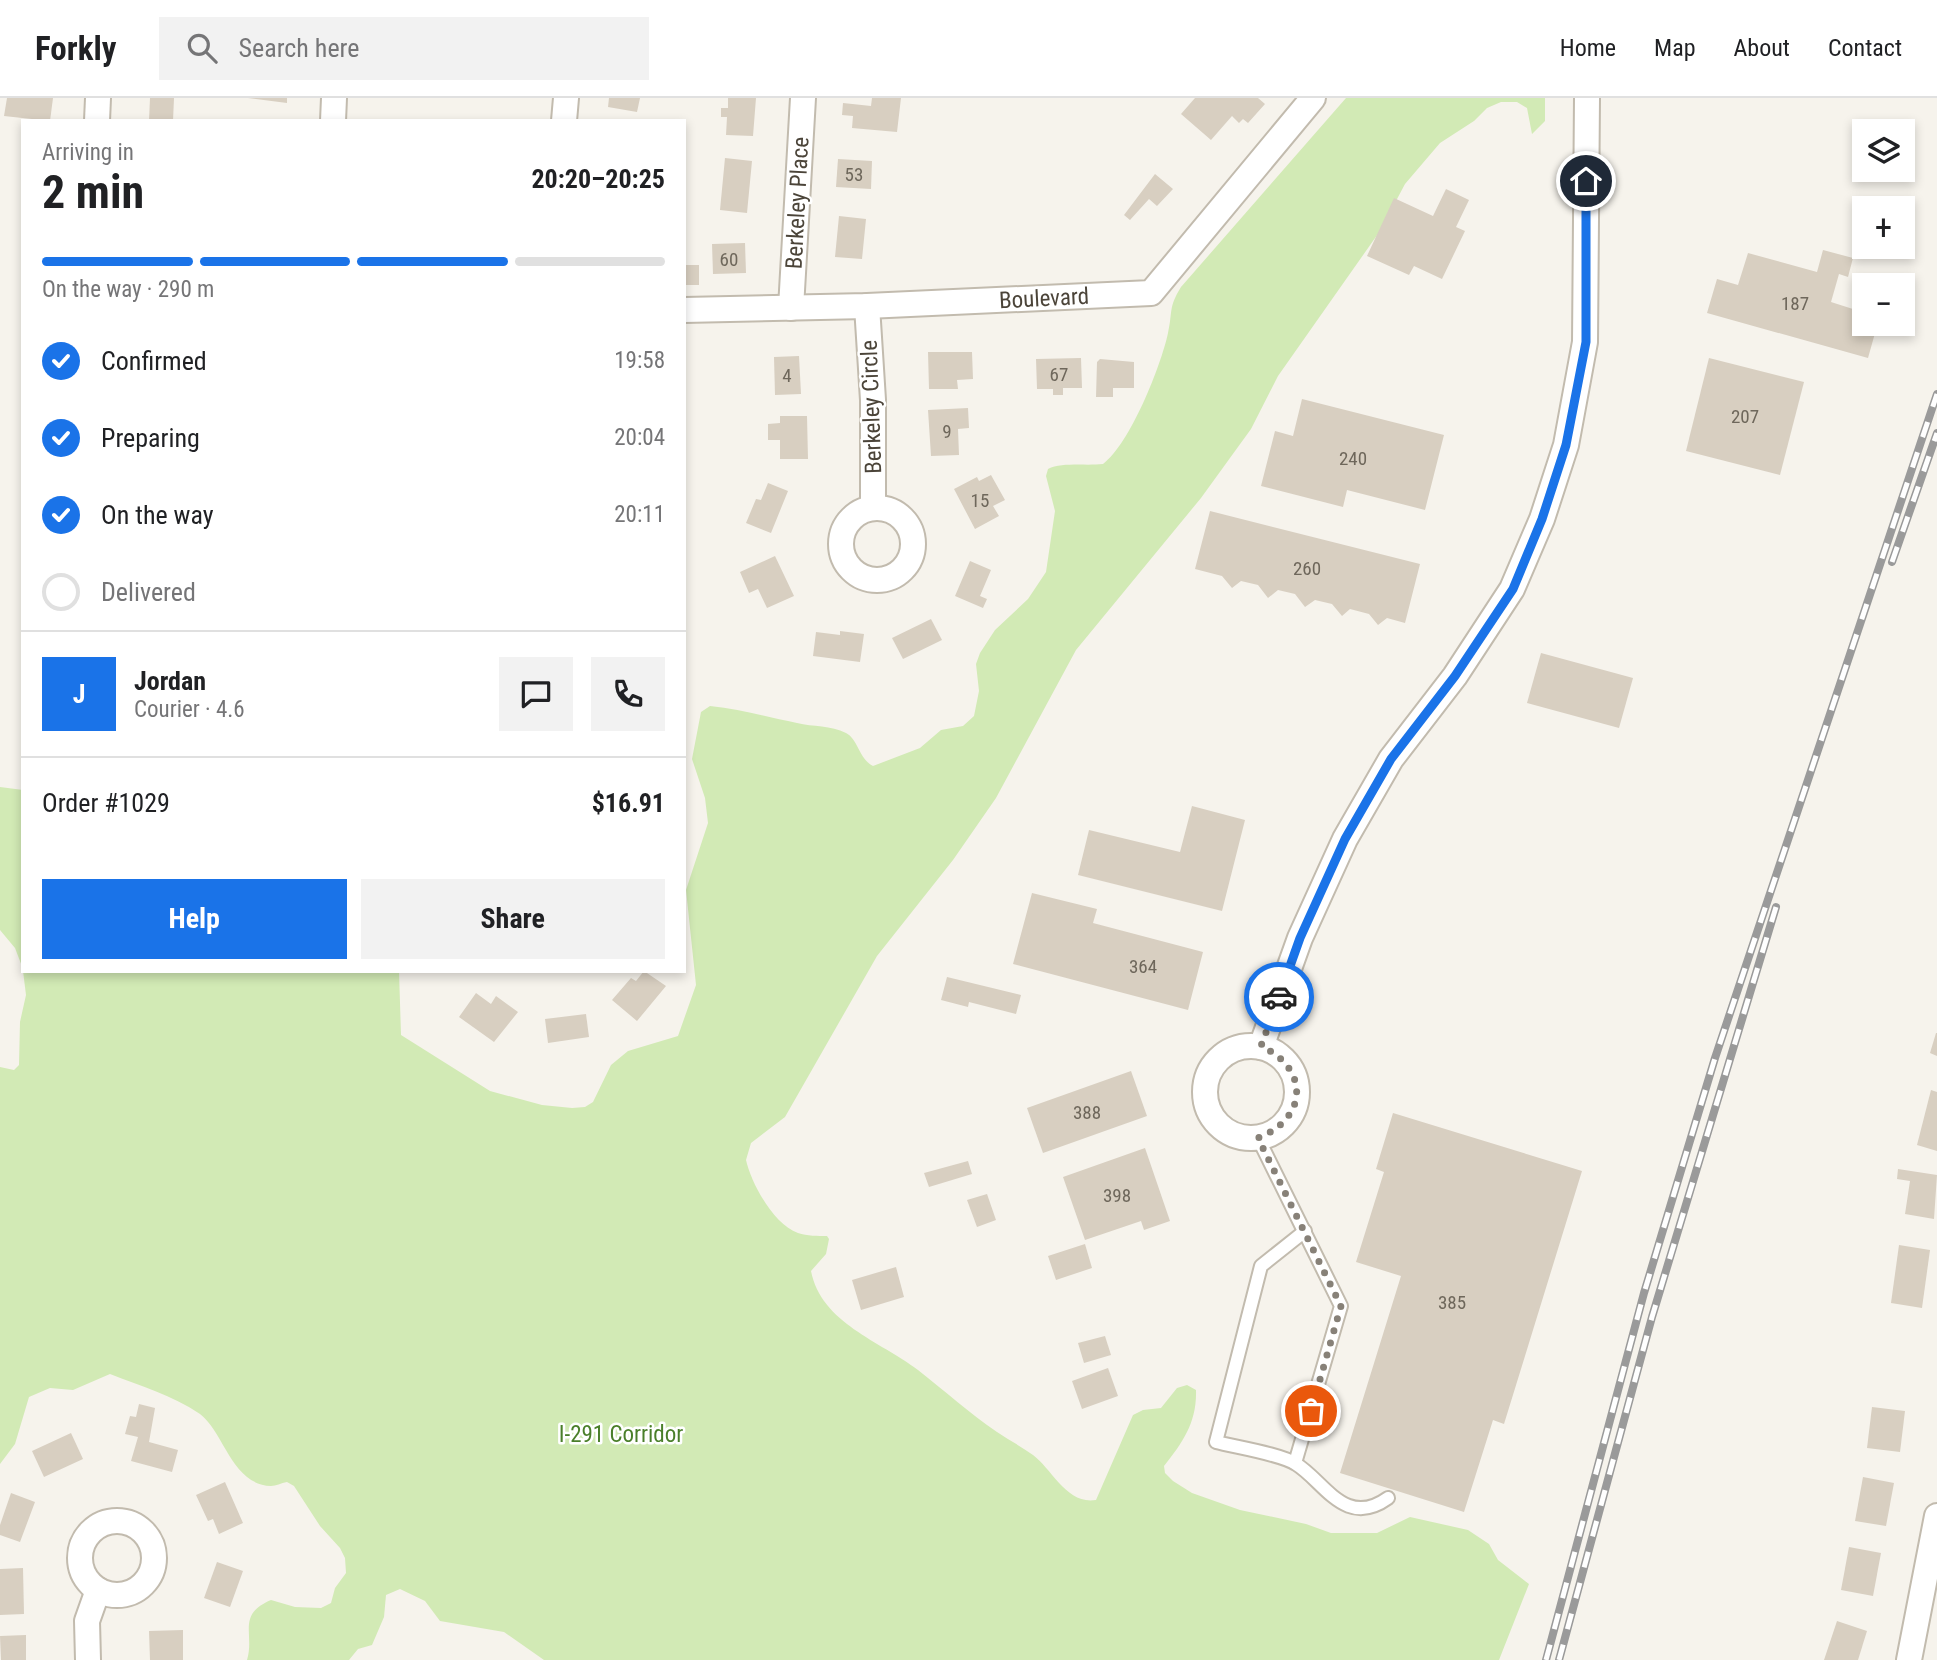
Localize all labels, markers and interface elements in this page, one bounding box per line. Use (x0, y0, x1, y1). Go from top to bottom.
search box (159, 17, 649, 80)
text: Forkly (35, 29, 117, 68)
icon: search (183, 29, 221, 67)
text: Search here (239, 33, 359, 63)
text: Home (1560, 34, 1616, 62)
text: Map (1654, 34, 1696, 62)
text: About (1734, 34, 1790, 62)
text: Contact (1828, 34, 1902, 62)
map controls (1852, 119, 1915, 336)
button: layers (1852, 119, 1915, 182)
street label: Berkeley Place (781, 136, 814, 270)
text: Arriving in (42, 139, 134, 166)
pin (1556, 151, 1616, 211)
icon: home (1567, 162, 1605, 200)
house number: 53 (845, 163, 863, 186)
text: 20:20–20:25 (531, 164, 665, 194)
text: 2 min (42, 165, 144, 219)
button: + (1852, 196, 1915, 259)
house number: 60 (720, 248, 738, 271)
button: − (1852, 273, 1915, 336)
text: On the way · 290 m (42, 276, 214, 303)
street label: Boulevard (998, 283, 1090, 314)
house number: 187 (1781, 292, 1809, 315)
street label: Berkeley Circle (856, 340, 887, 474)
icon: check (42, 342, 80, 380)
text: Confirmed (101, 346, 207, 376)
text: 19:58 (614, 347, 665, 374)
house number: 67 (1050, 363, 1068, 386)
house number: 4 (782, 364, 792, 387)
house number: 207 (1731, 405, 1759, 428)
icon: check (42, 419, 80, 457)
house number: 9 (942, 420, 952, 443)
text: Preparing (101, 423, 200, 453)
text: 20:04 (614, 424, 665, 451)
house number: 240 (1339, 447, 1367, 470)
house number: 15 (971, 489, 989, 512)
icon: check (42, 496, 80, 534)
text: On the way (101, 500, 214, 530)
text: 20:11 (614, 501, 665, 528)
house number: 260 (1293, 557, 1321, 580)
text: Delivered (101, 577, 196, 607)
button: chat (499, 657, 573, 731)
button: phone (591, 657, 665, 731)
text: Jordan (134, 666, 206, 696)
text: J (73, 679, 85, 709)
text: Courier · 4.6 (134, 696, 245, 723)
text: Order #1029 (42, 788, 170, 818)
text: $16.91 (592, 788, 665, 818)
button: Help (42, 879, 347, 959)
button: Share (361, 879, 665, 959)
house number: 364 (1129, 955, 1157, 978)
courier (1244, 962, 1314, 1032)
icon: car (1260, 978, 1298, 1016)
house number: 388 (1073, 1101, 1101, 1124)
house number: 398 (1103, 1184, 1131, 1207)
house number: 385 (1438, 1291, 1466, 1314)
pin (1281, 1381, 1341, 1441)
icon: bag (1292, 1392, 1330, 1430)
park label: I-291 Corridor (559, 1421, 683, 1448)

